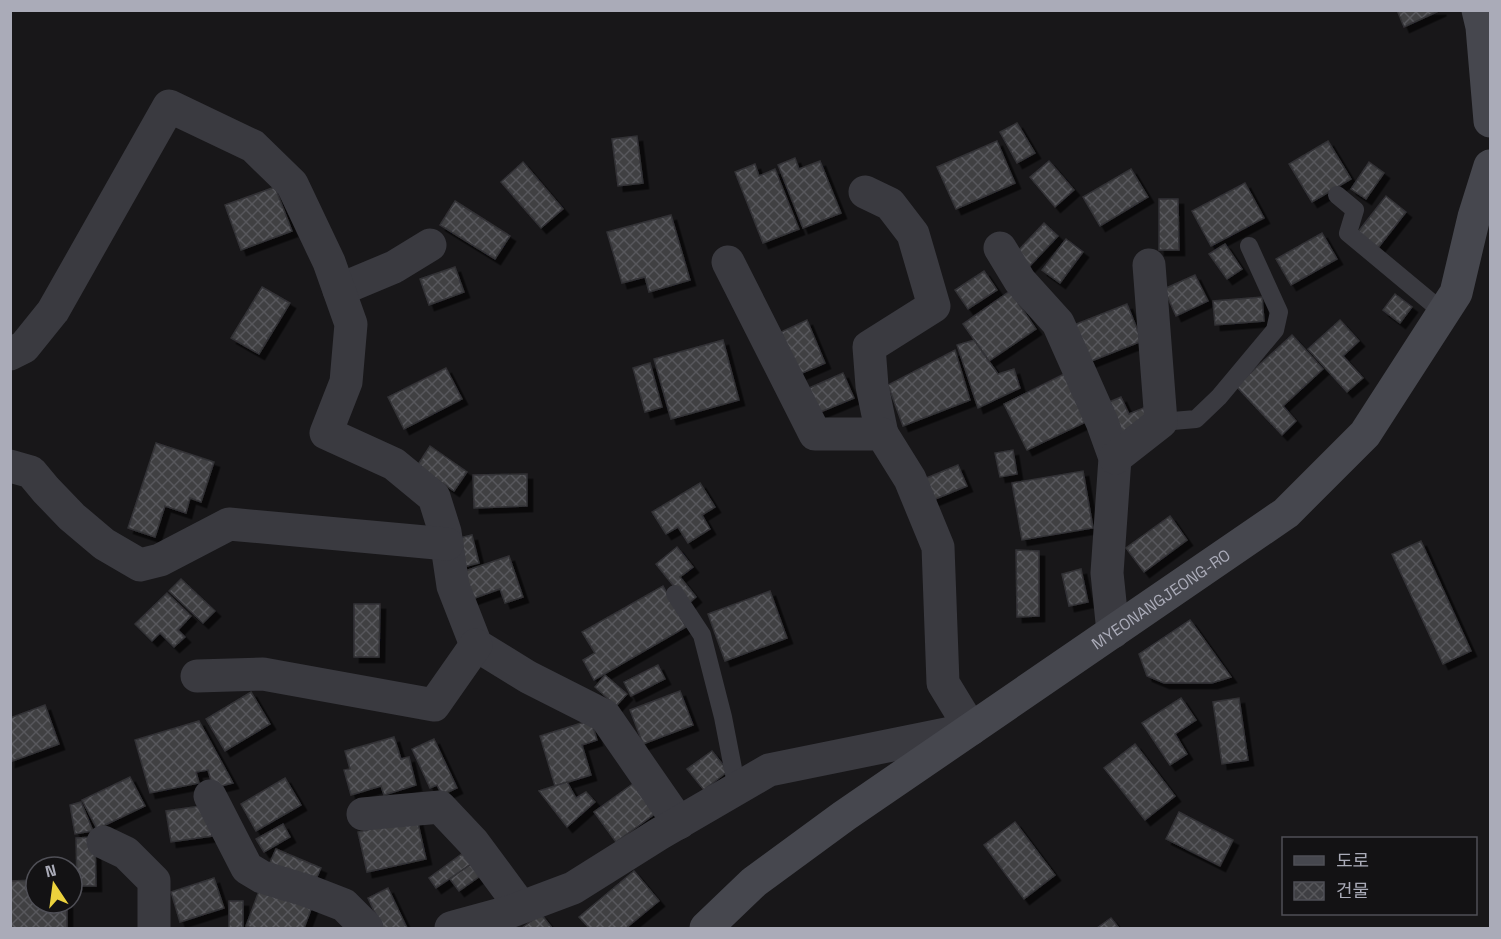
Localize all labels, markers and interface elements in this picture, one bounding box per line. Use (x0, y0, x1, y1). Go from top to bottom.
street label: MYEONANGJEONG-RO (1087, 544, 1234, 654)
legend (1282, 837, 1477, 915)
text: 도로 (1336, 849, 1369, 872)
north arrow (24, 855, 84, 915)
text: N (43, 859, 58, 882)
text: 건물 (1336, 879, 1369, 902)

